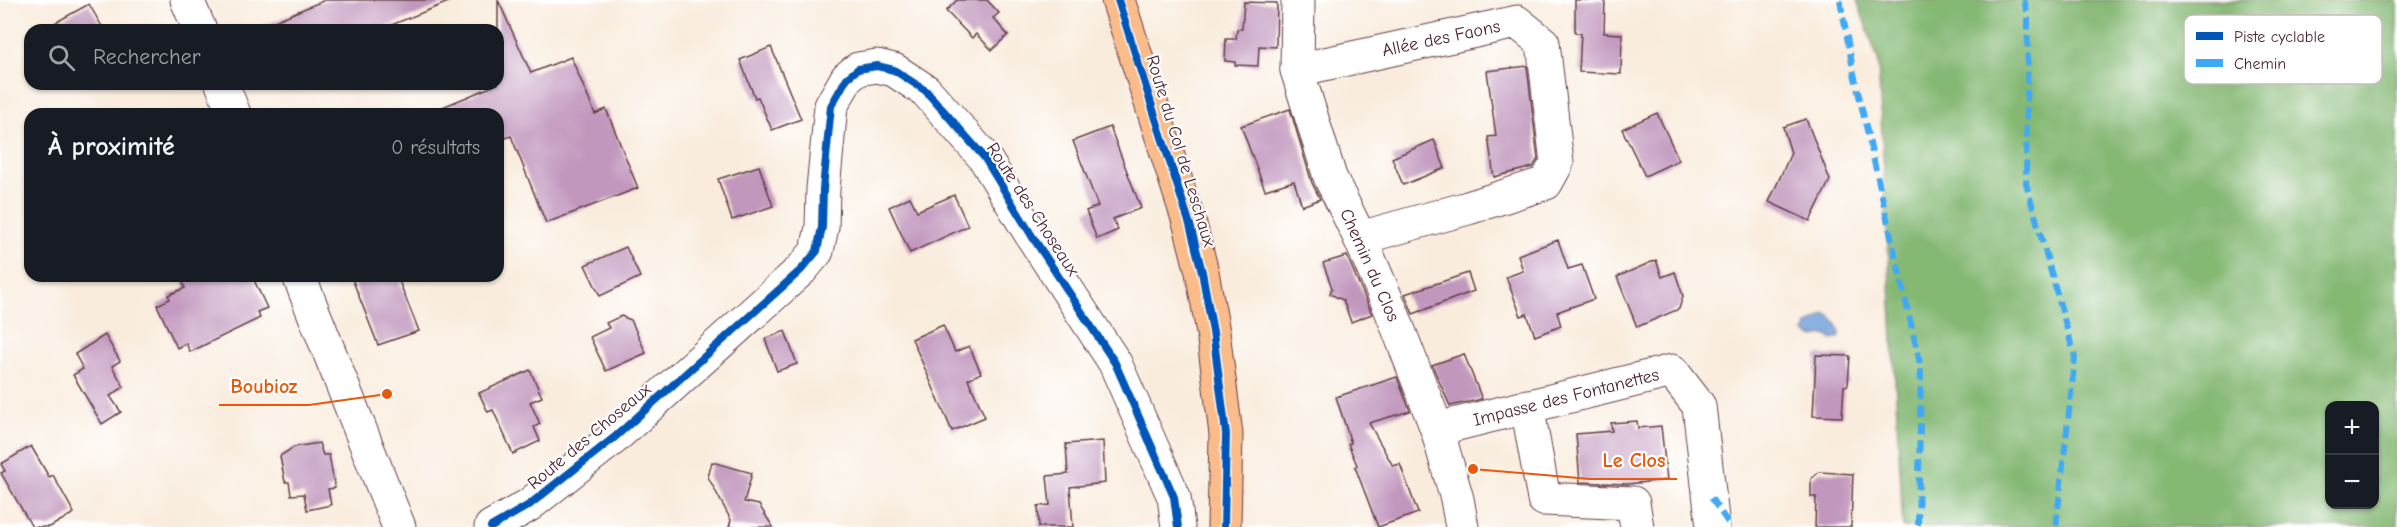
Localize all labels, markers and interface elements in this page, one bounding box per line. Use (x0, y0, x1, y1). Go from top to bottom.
legend (2184, 15, 2382, 84)
street label: Allée des Faons (1380, 16, 1502, 61)
search box (24, 24, 504, 90)
text: Piste cyclable (2234, 28, 2325, 46)
icon: search (45, 41, 78, 74)
text: Rechercher (93, 44, 201, 70)
street label: Route du Col de Leschaux (1141, 53, 1220, 250)
text: Chemin (2234, 55, 2286, 73)
text: À proximité (48, 132, 175, 162)
text: 0 résultats (391, 136, 480, 159)
street label: Route des Choseaux (982, 139, 1084, 280)
street label: Chemin du Clos (1335, 206, 1404, 325)
street label: Impasse des Fontanettes (1471, 364, 1661, 431)
callout: Boubioz (219, 367, 309, 405)
text: Boubioz (231, 375, 298, 398)
street label: Route des Choseaux (523, 378, 656, 494)
map controls (2325, 401, 2379, 509)
button: + (2325, 401, 2379, 455)
callout: Le Clos (1590, 441, 1677, 479)
text: Le Clos (1603, 449, 1665, 472)
button: − (2325, 455, 2379, 509)

